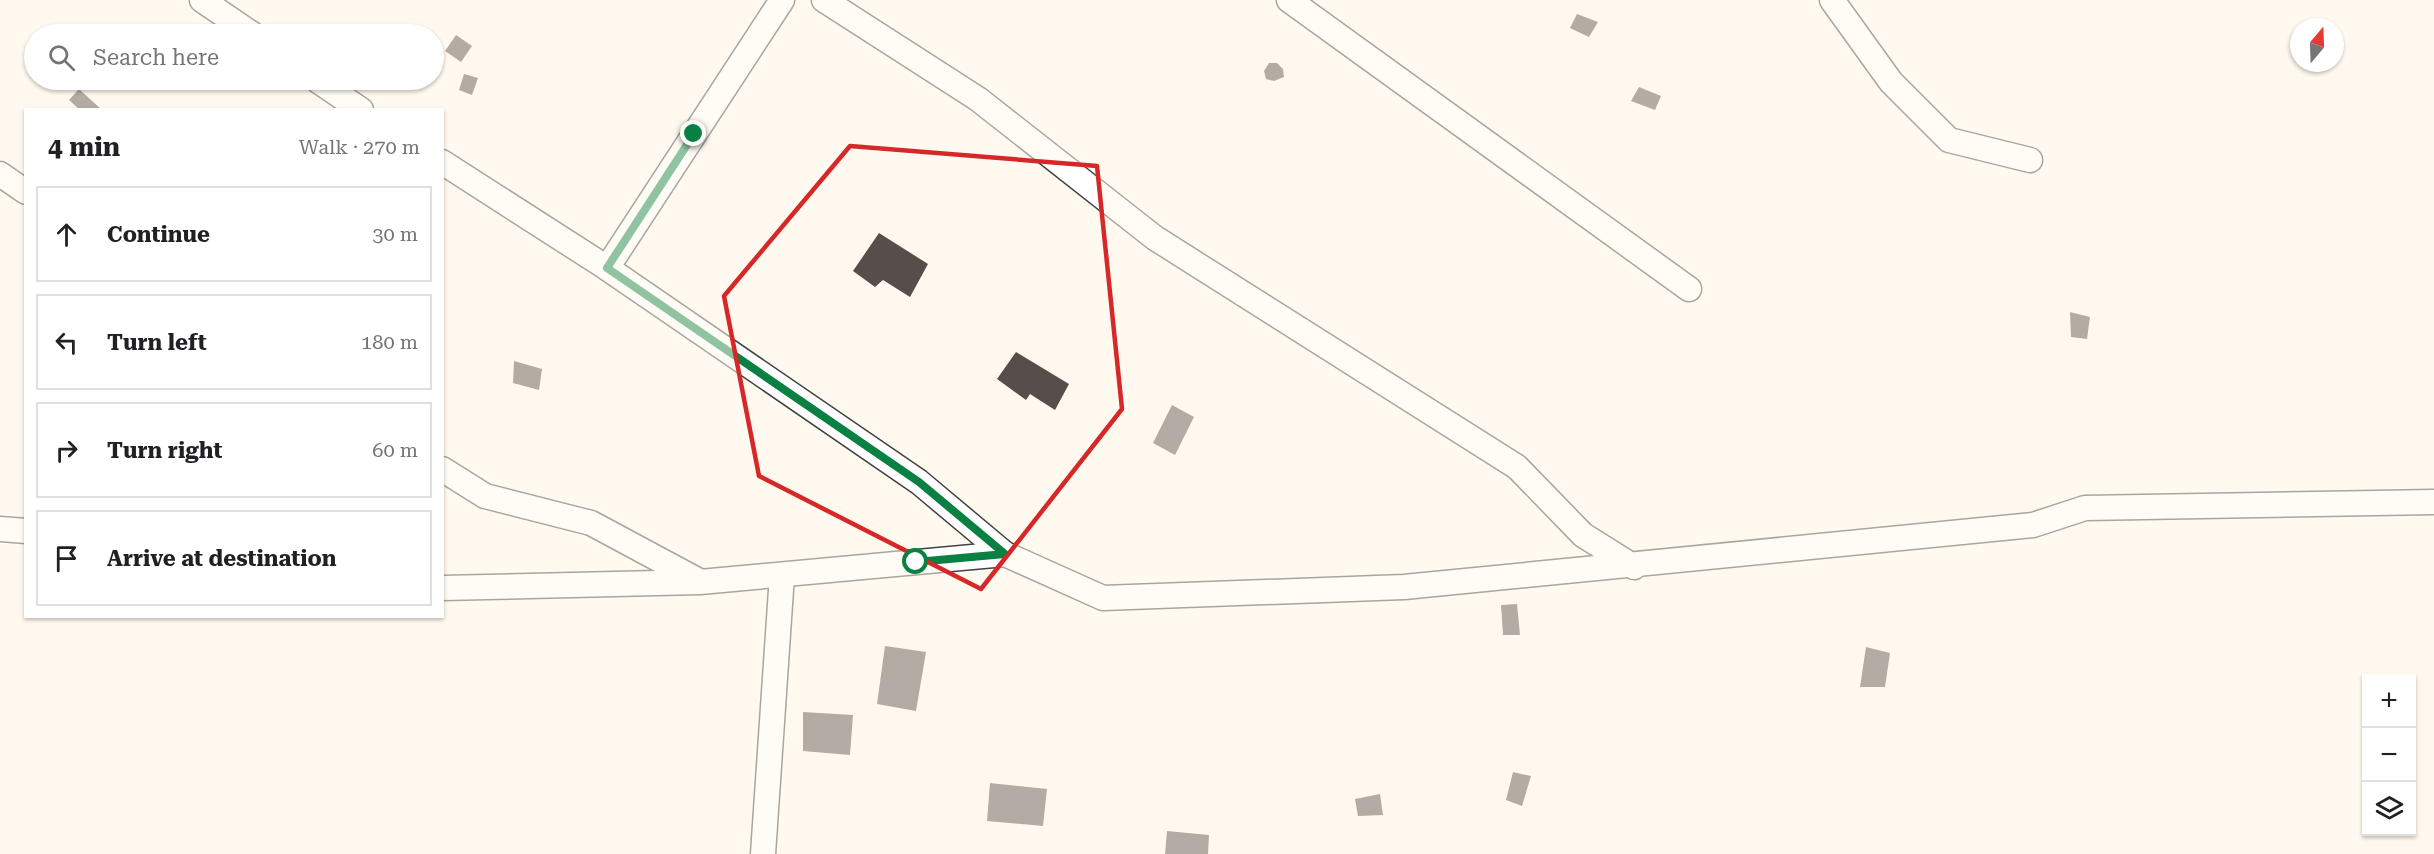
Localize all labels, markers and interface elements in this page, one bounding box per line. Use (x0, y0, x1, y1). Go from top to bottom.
north arrow (2290, 18, 2344, 72)
search box (24, 24, 444, 90)
icon: search (45, 41, 78, 74)
text: Search here (93, 45, 219, 70)
route end (680, 120, 706, 146)
text: 4 min (48, 132, 120, 162)
text: Walk · 270 m (299, 135, 420, 159)
icon: ahead (50, 218, 83, 251)
text: Continue (107, 222, 210, 247)
text: 30 m (372, 222, 418, 246)
icon: left (50, 326, 83, 359)
text: Turn left (107, 330, 207, 355)
text: 180 m (361, 330, 418, 354)
icon: right (50, 434, 83, 467)
text: Turn right (107, 438, 222, 463)
text: 60 m (372, 438, 418, 462)
icon: arrive (50, 542, 83, 575)
text: Arrive at destination (107, 546, 336, 571)
route start (902, 548, 928, 574)
map controls (2362, 674, 2416, 836)
button: + (2362, 674, 2416, 728)
button: − (2362, 728, 2416, 782)
button: layers (2362, 782, 2416, 836)

